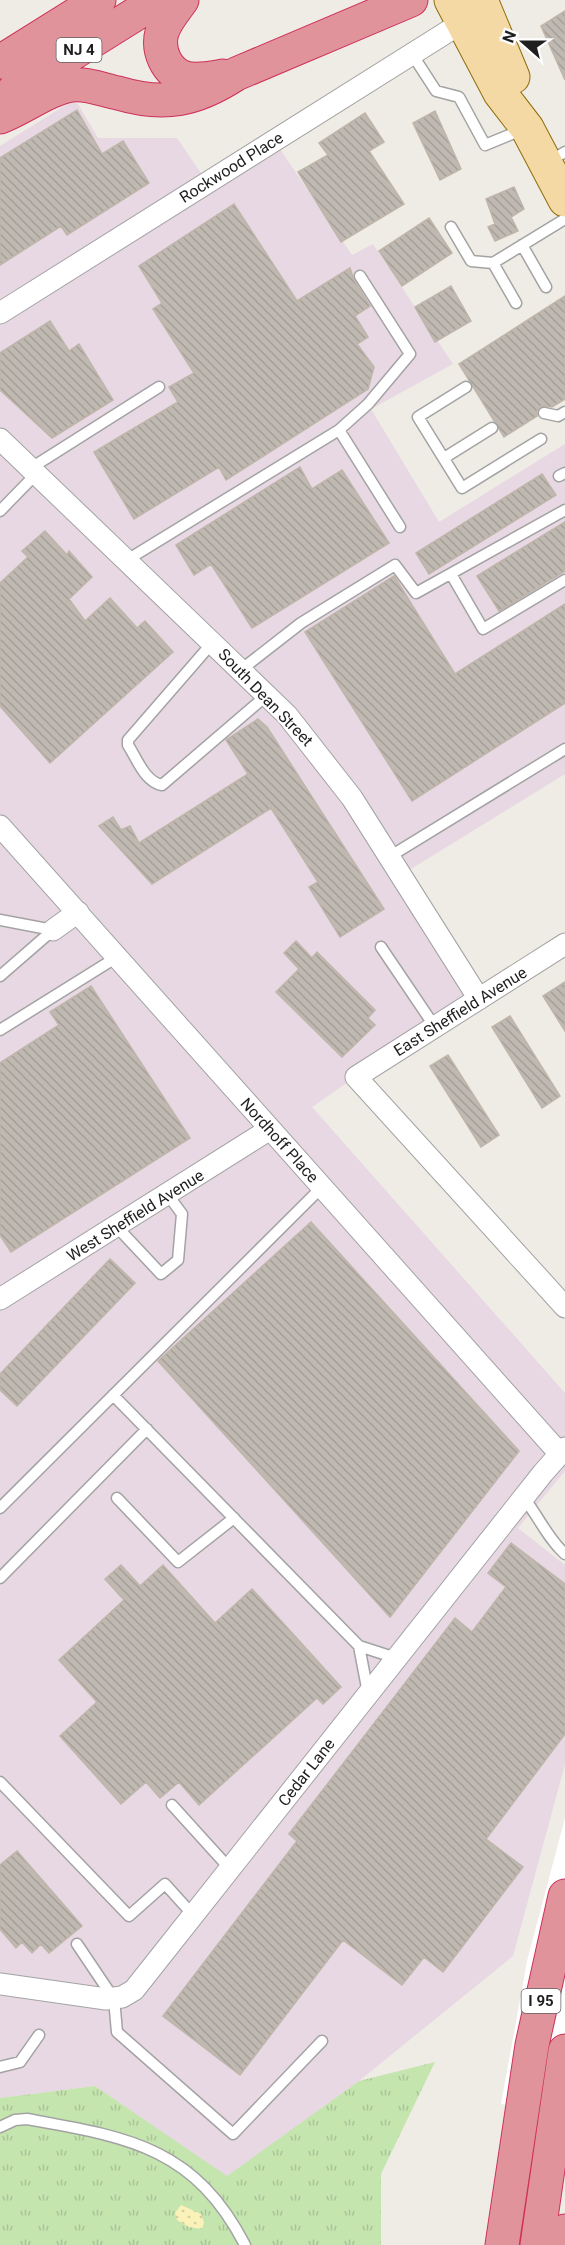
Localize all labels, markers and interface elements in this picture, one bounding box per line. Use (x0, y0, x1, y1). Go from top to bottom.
north arrow (493, 12, 553, 72)
text: N (499, 28, 520, 45)
road number: NJ 4 (56, 38, 101, 62)
street label: Rockwood Place (176, 128, 286, 207)
street label: South Dean Street (214, 645, 317, 750)
street label: East Sheffield Avenue (390, 963, 530, 1060)
street label: Nordhoff Place (237, 1094, 323, 1187)
street label: West Sheffield Avenue (63, 1165, 207, 1265)
street label: Cedar Lane (274, 1735, 339, 1810)
road number: I 95 (522, 1989, 560, 2013)

